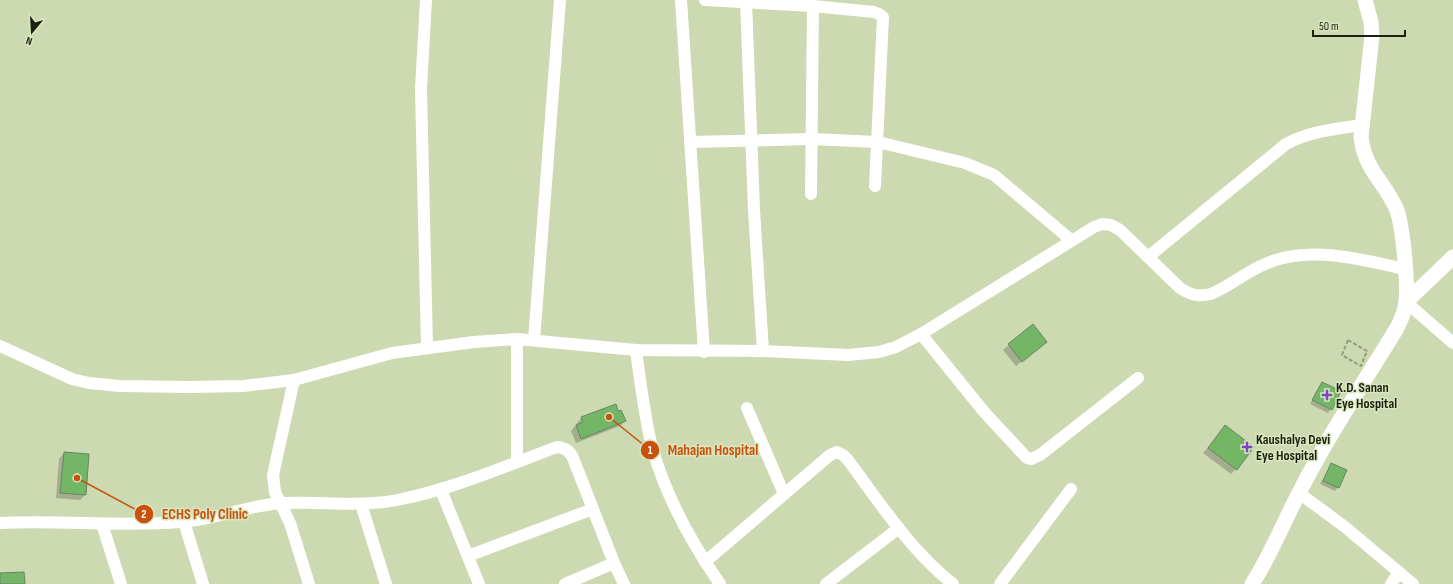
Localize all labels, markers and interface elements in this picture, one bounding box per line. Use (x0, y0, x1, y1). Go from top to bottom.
north arrow (12, 12, 52, 52)
scale bar (1313, 12, 1405, 38)
text: 50 m (1319, 19, 1339, 34)
text: N (24, 34, 34, 48)
place label: K.D. Sanan Eye Hospital (1336, 379, 1397, 412)
marker: K.D. Sanan Eye Hospital (1321, 389, 1333, 401)
place label: Kaushalya Devi Eye Hospital (1256, 431, 1330, 464)
callout: Mahajan Hospital (640, 437, 766, 464)
text: Mahajan Hospital (668, 441, 758, 460)
marker: Kaushalya Devi Eye Hospital (1241, 441, 1253, 453)
text: 1 (648, 443, 653, 458)
callout: ECHS Poly Clinic (134, 500, 256, 527)
text: ECHS Poly Clinic (162, 505, 248, 524)
text: 2 (141, 507, 147, 522)

